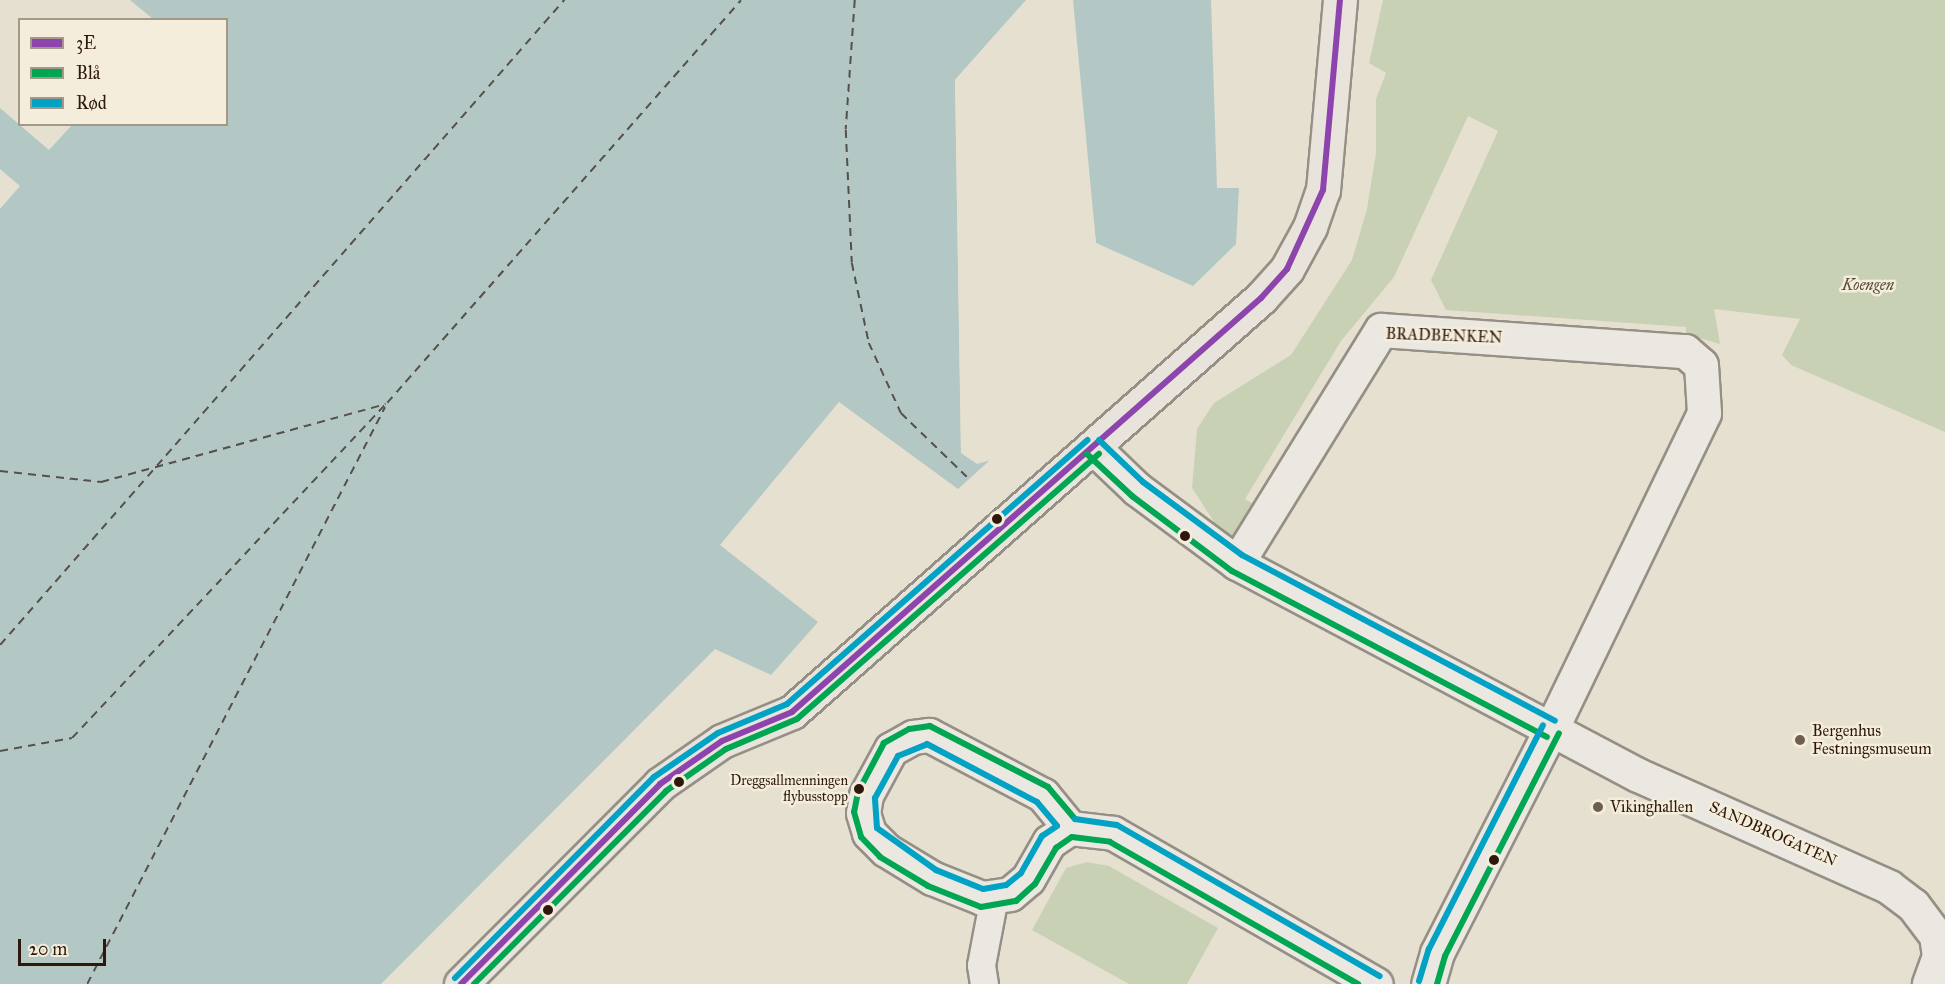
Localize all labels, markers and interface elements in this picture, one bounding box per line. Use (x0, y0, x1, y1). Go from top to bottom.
legend (18, 18, 228, 126)
text: 3E (76, 32, 96, 54)
text: Blå (76, 62, 100, 84)
text: Rød (76, 92, 107, 114)
park label: Koengen (1842, 275, 1894, 295)
street label: BRADBENKEN (1385, 324, 1503, 348)
unlabelled marker (991, 513, 1003, 525)
unlabelled marker (1179, 530, 1191, 542)
place label: Bergenhus Festningsmuseum (1812, 721, 1932, 759)
marker: Bergenhus Festningsmuseum (1793, 733, 1807, 747)
place label: Dreggsallmenningen flybusstopp (730, 773, 848, 806)
unlabelled marker (673, 776, 685, 788)
marker: Dreggsallmenningen flybusstopp (853, 783, 865, 795)
place label: Vikinghallen (1610, 797, 1693, 817)
street label: SANDBROGATEN (1706, 797, 1840, 871)
marker: Vikinghallen (1591, 800, 1605, 814)
unlabelled marker (1488, 854, 1500, 866)
unlabelled marker (542, 904, 554, 916)
scale bar (21, 927, 110, 965)
text: 20 m (29, 938, 67, 960)

